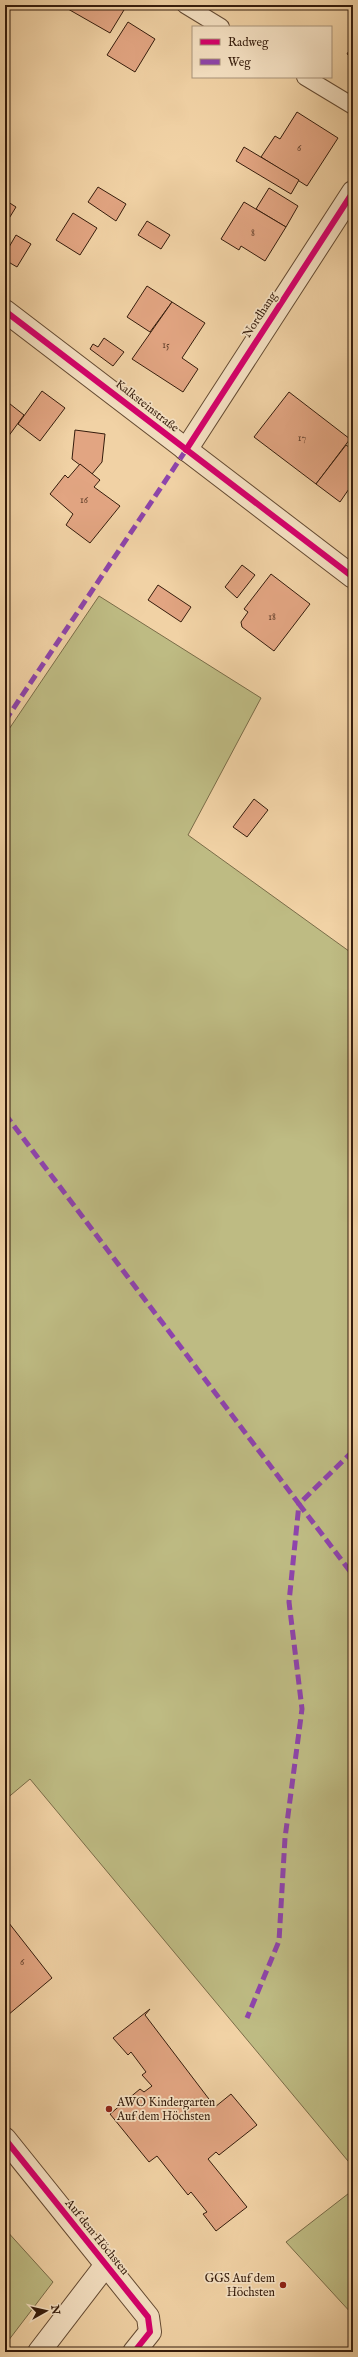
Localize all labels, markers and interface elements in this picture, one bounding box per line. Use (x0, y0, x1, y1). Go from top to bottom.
legend (192, 26, 332, 78)
text: Radweg (228, 35, 269, 50)
text: Weg (228, 55, 251, 70)
house number: 6 (297, 142, 302, 155)
house number: 8 (251, 227, 255, 240)
street label: Nordhang (240, 289, 281, 341)
house number: 15 (162, 339, 170, 352)
street label: Kalksteinstraße (112, 376, 182, 436)
house number: 17 (298, 432, 307, 445)
house number: 16 (80, 494, 89, 507)
house number: 18 (268, 611, 276, 624)
house number: 6 (20, 1956, 25, 1969)
place label: AWO Kindergarten Auf dem Höchsten (116, 2095, 216, 2124)
marker: AWO Kindergarten Auf dem Höchsten (104, 2104, 114, 2114)
street label: Auf dem Höchsten (61, 2195, 133, 2279)
place label: GGS Auf dem Höchsten (205, 2271, 276, 2300)
marker: GGS Auf dem Höchsten (278, 2280, 288, 2290)
north arrow (26, 2291, 66, 2331)
text: N (47, 2303, 63, 2316)

